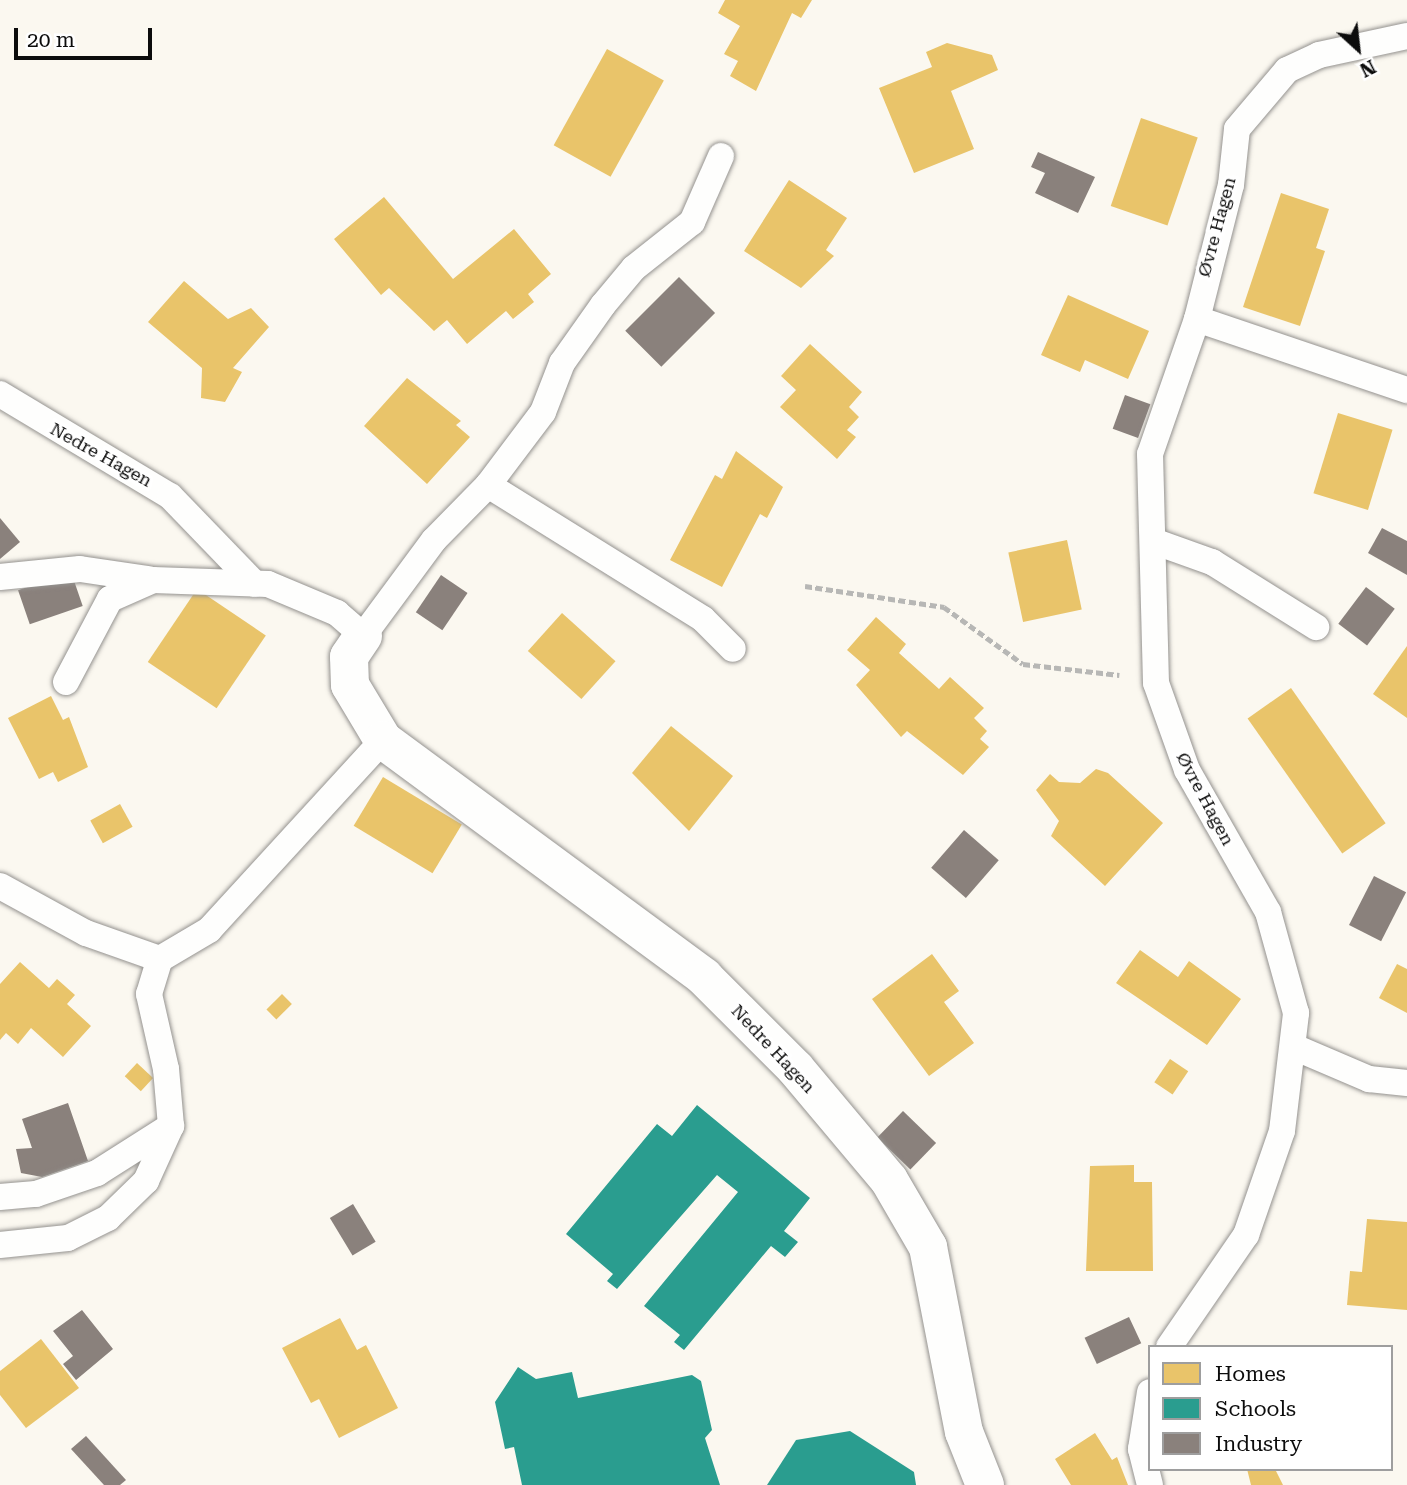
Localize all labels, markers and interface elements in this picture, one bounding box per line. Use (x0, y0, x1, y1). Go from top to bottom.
scale bar (18, 14, 156, 58)
north arrow (1323, 14, 1393, 84)
text: 20 m (27, 28, 75, 52)
text: N (1356, 55, 1380, 82)
street label: Øvre Hagen (1193, 175, 1241, 279)
street label: Nedre Hagen (46, 418, 156, 492)
street label: Øvre Hagen (1171, 749, 1239, 849)
street label: Nedre Hagen (726, 1000, 820, 1098)
legend (1148, 1345, 1393, 1471)
text: Homes (1215, 1362, 1286, 1386)
text: Schools (1215, 1397, 1296, 1421)
text: Industry (1215, 1432, 1302, 1456)

